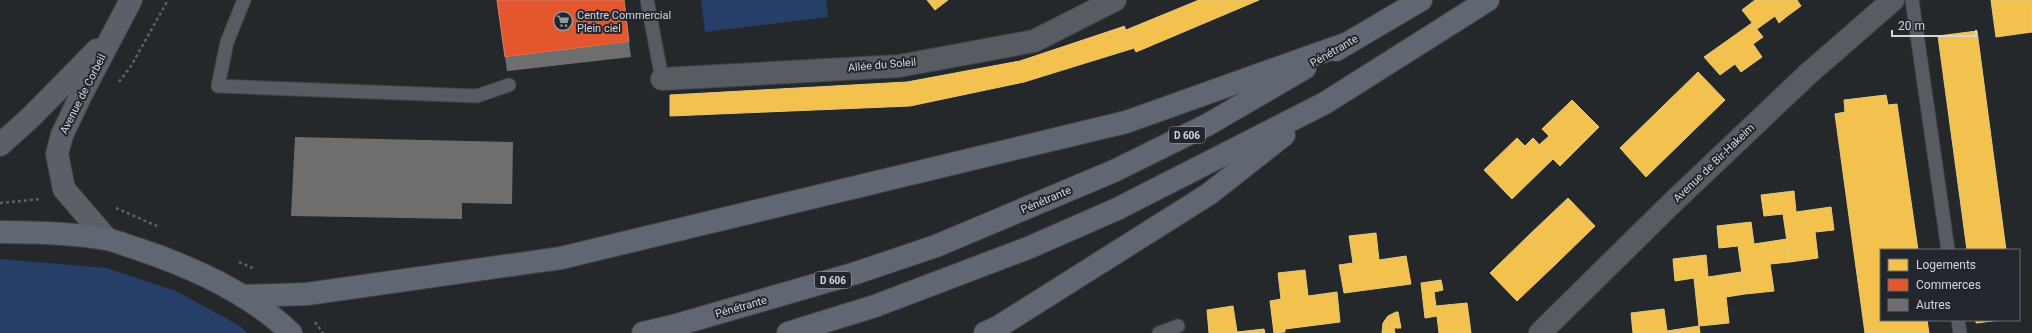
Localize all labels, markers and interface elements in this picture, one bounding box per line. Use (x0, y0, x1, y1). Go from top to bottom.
place label: Centre Commercial Plein ciel (577, 9, 671, 35)
supermarket icon: Centre Commercial Plein ciel (552, 10, 574, 32)
scale bar (1892, 12, 1976, 38)
text: 20 m (1898, 19, 1925, 33)
street label: Pénétrante (1308, 32, 1360, 70)
street label: Avenue de Corbeil (57, 52, 109, 136)
street label: Allée du Soleil (847, 56, 917, 74)
street label: Avenue de Bir-Hakeim (1671, 121, 1757, 205)
road number: D 606 (1169, 127, 1205, 143)
street label: Pénétrante (1019, 184, 1073, 216)
legend (1880, 249, 2020, 321)
text: Logements (1916, 258, 1976, 272)
road number: D 606 (815, 272, 851, 288)
text: Commerces (1916, 278, 1981, 292)
street label: Pénétrante (714, 293, 769, 321)
text: Autres (1916, 298, 1951, 312)

